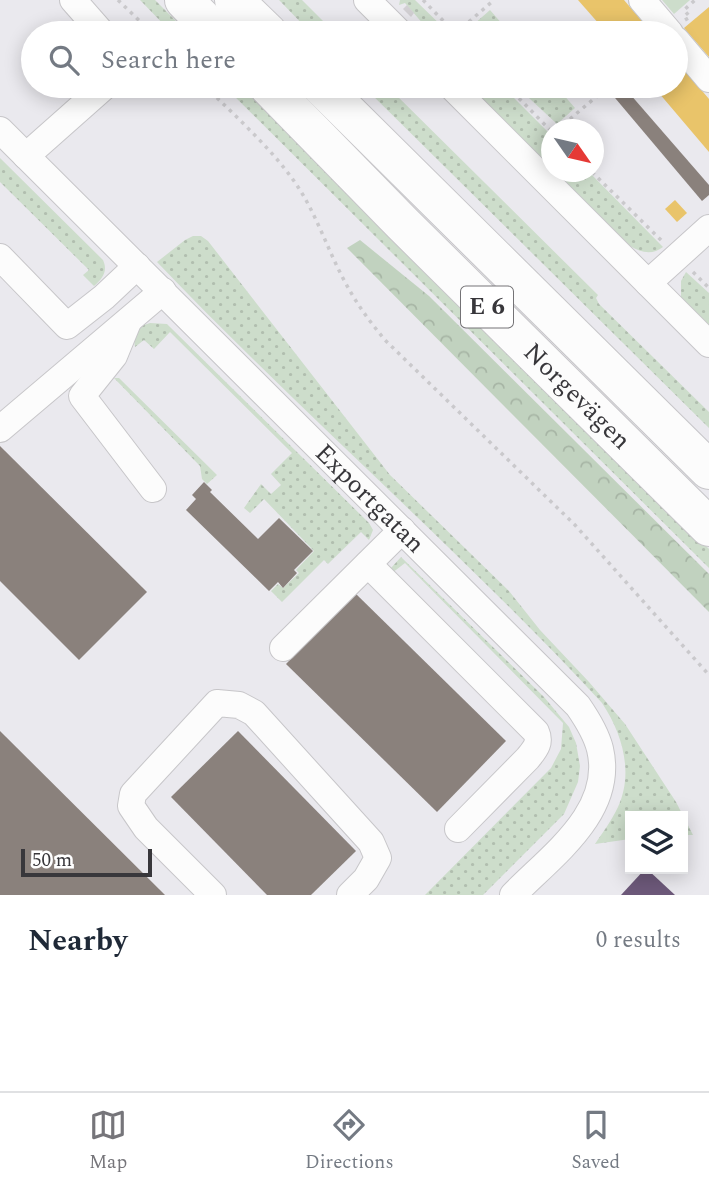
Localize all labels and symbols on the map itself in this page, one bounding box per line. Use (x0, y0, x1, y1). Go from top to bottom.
north arrow (541, 119, 604, 182)
road number: E 6 (461, 286, 513, 328)
street label: Norgevägen (514, 333, 640, 459)
street label: Exportgatan (305, 434, 434, 563)
scale bar (21, 846, 152, 878)

